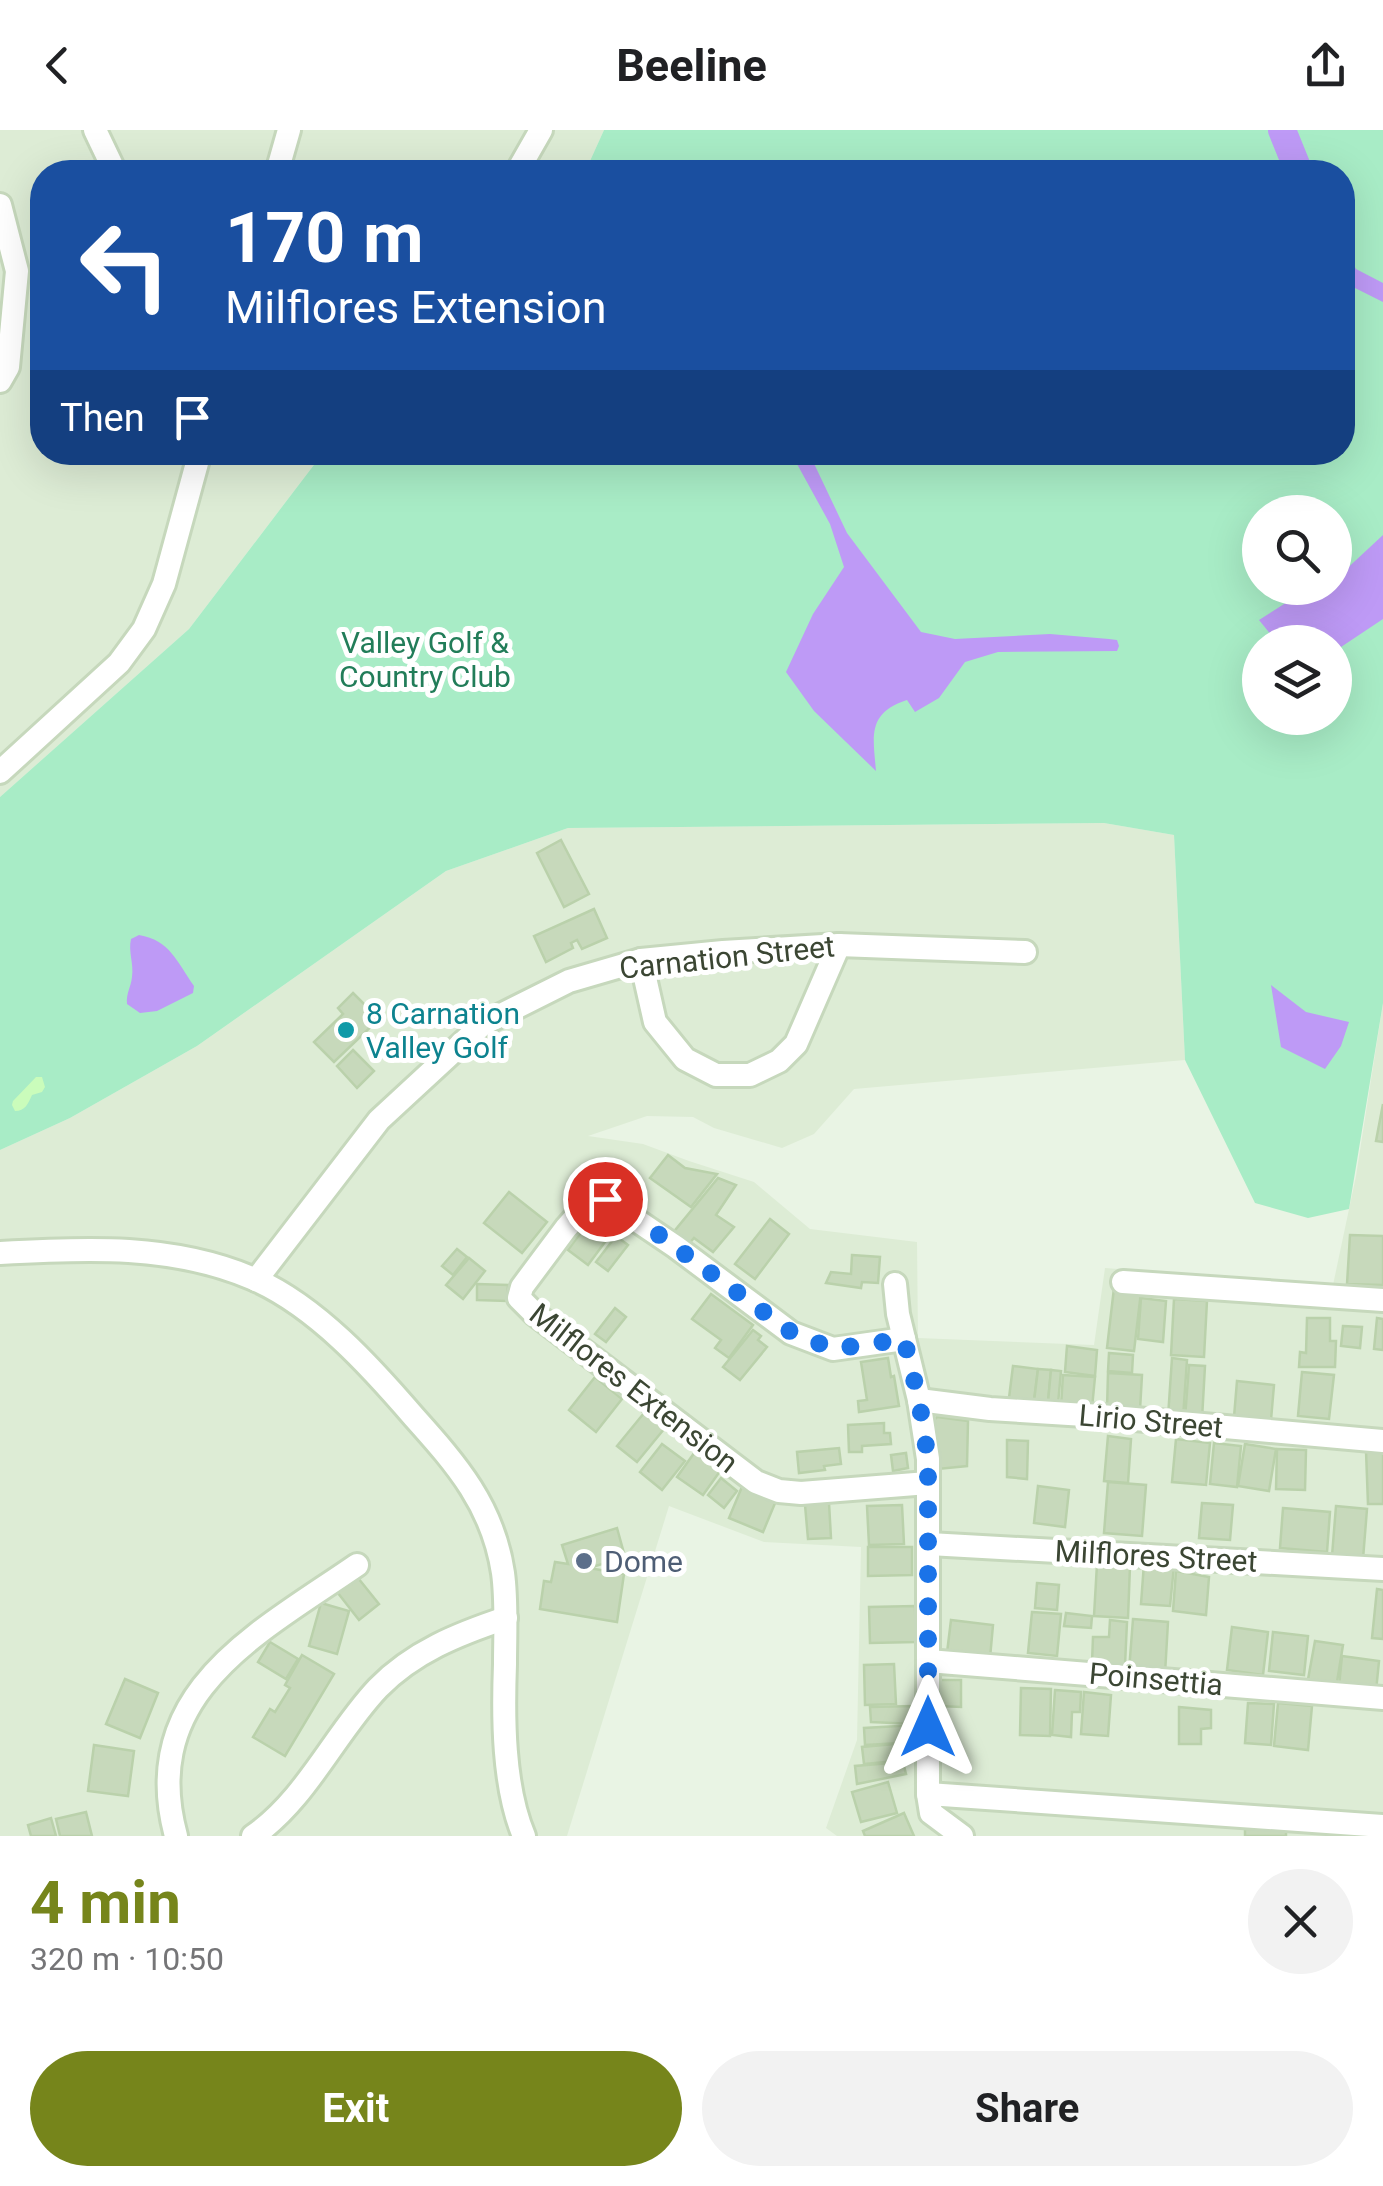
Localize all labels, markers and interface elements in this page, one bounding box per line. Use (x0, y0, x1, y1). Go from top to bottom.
icon: back (30, 38, 85, 93)
icon: share (1298, 38, 1353, 93)
text: Beeline (616, 39, 767, 92)
text: 170 m (225, 197, 424, 279)
icon: left (60, 200, 190, 330)
text: Milflores Extension (225, 281, 607, 334)
icon: arrive (165, 390, 220, 445)
text: Then (60, 396, 145, 440)
map controls (1242, 495, 1352, 735)
button: search (1242, 495, 1352, 605)
park label: Valley Golf & Country Club (339, 625, 511, 694)
button: layers (1242, 625, 1352, 735)
street label: Carnation Street (618, 928, 836, 986)
place label: 8 Carnation Valley Golf (366, 996, 520, 1065)
marker: 8 Carnation Valley Golf (335, 1019, 357, 1041)
pin (563, 1157, 648, 1242)
icon: arrive (578, 1172, 633, 1227)
street label: Milflores Extension (523, 1296, 745, 1480)
street label: Lirio Street (1077, 1397, 1225, 1445)
street label: Milflores Street (1054, 1533, 1258, 1579)
place label: Dome (604, 1544, 683, 1579)
marker: Dome (573, 1550, 595, 1572)
street label: Poinsettia (1088, 1656, 1224, 1702)
position arrow (876, 1675, 980, 1779)
text: 4 min (30, 1867, 181, 1938)
button: close (1248, 1869, 1353, 1974)
text: 320 m · 10:50 (30, 1940, 224, 1978)
button: Exit (30, 2051, 682, 2166)
button: Share (702, 2051, 1353, 2166)

